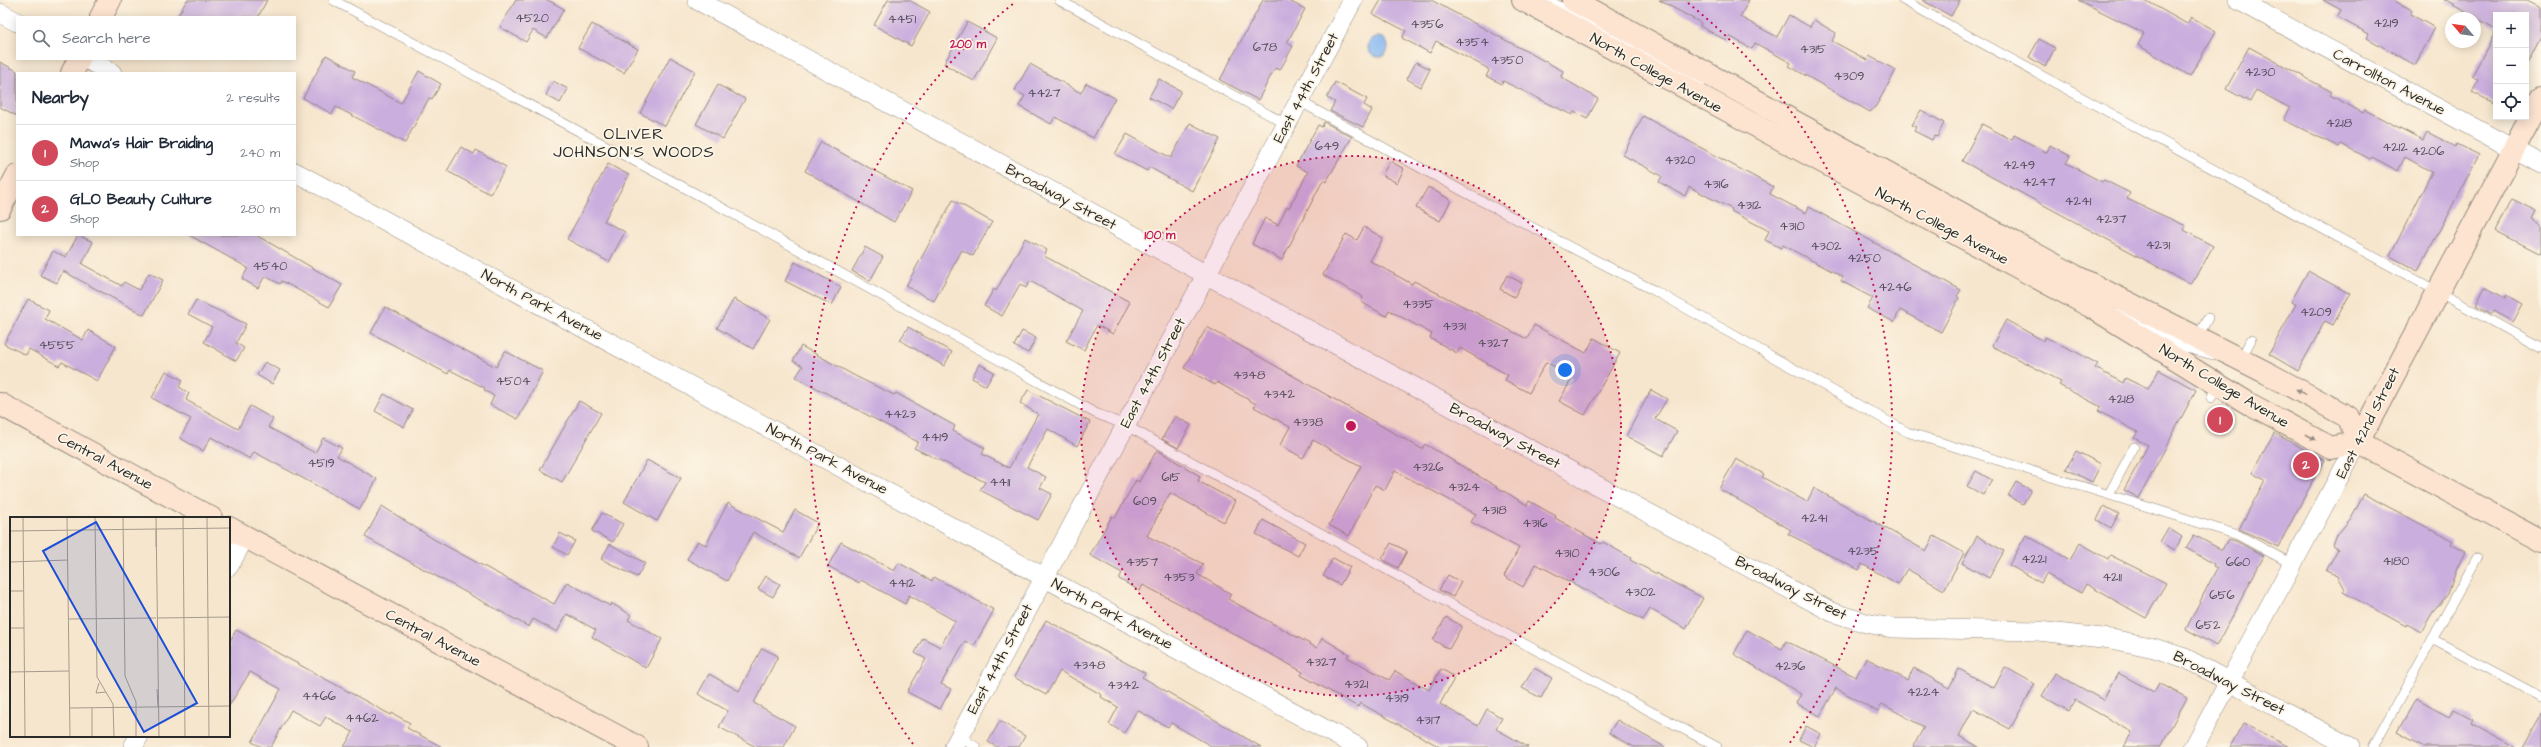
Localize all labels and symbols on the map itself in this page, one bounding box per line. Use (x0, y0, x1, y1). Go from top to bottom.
house number: 4520 (515, 9, 549, 27)
house number: 4451 (888, 10, 917, 28)
north arrow (2445, 12, 2481, 48)
house number: 4219 (2373, 14, 2399, 32)
house number: 4356 (1411, 15, 1443, 33)
street label: North College Avenue (1586, 28, 1726, 119)
street label: East 44th Street (1268, 29, 1344, 147)
house number: 4354 (1455, 33, 1489, 51)
text: 200 m (949, 36, 987, 53)
house number: 678 (1253, 38, 1278, 56)
house number: 4315 (1800, 40, 1826, 58)
street label: Carrollton Avenue (2329, 43, 2449, 121)
house number: 4350 (1491, 51, 1523, 69)
house number: 4230 (2244, 63, 2276, 81)
house number: 4309 (1833, 67, 1865, 85)
house number: 4427 (1027, 84, 1061, 102)
house number: 4218 (2326, 114, 2353, 132)
district label: OLIVER JOHNSON'S WOODS (553, 123, 715, 163)
house number: 649 (1315, 137, 1339, 155)
house number: 4212 (2382, 138, 2408, 156)
house number: 4206 (2412, 142, 2444, 160)
house number: 4320 (1664, 151, 1696, 169)
house number: 4249 (2003, 156, 2035, 174)
street label: Broadway Street (1001, 159, 1120, 236)
house number: 4247 (2022, 173, 2056, 191)
house number: 4316 (1703, 175, 1729, 193)
street label: North College Avenue (1871, 182, 2012, 271)
house number: 4241 (2065, 192, 2092, 210)
house number: 4312 (1737, 196, 1762, 214)
house number: 4237 (2096, 210, 2126, 228)
house number: 4310 (1779, 217, 1805, 235)
text: 100 m (1145, 227, 1176, 244)
house number: 4231 (2146, 236, 2171, 254)
house number: 4302 (1810, 237, 1842, 255)
house number: 4250 (1847, 249, 1881, 267)
house number: 4540 (252, 257, 288, 275)
street label: North Park Avenue (477, 264, 607, 346)
house number: 4246 (1878, 278, 1912, 296)
house number: 4335 (1402, 295, 1434, 313)
house number: 4209 (2300, 303, 2332, 321)
street label: East 44th Street (1115, 314, 1191, 432)
house number: 4331 (1442, 317, 1466, 335)
house number: 4327 (1478, 334, 1508, 352)
house number: 4555 (39, 336, 75, 354)
street label: North College Avenue (2155, 339, 2293, 434)
your location (1555, 360, 1575, 380)
street label: East 42nd Street (2331, 364, 2405, 482)
house number: 4348 (1233, 366, 1266, 384)
house number: 4504 (495, 372, 531, 390)
house number: 4342 (1263, 385, 1295, 403)
one-way arrow (2295, 388, 2307, 395)
house number: 4218 (2108, 390, 2135, 408)
street label: Broadway Street (1445, 398, 1564, 475)
house number: 4423 (884, 405, 916, 423)
pin: 1 (2207, 405, 2233, 435)
house number: 4338 (1293, 413, 1324, 431)
street label: North Park Avenue (762, 418, 892, 500)
centre of rings (1344, 419, 1358, 433)
street label: Central Avenue (54, 427, 156, 495)
house number: 4419 (922, 428, 948, 446)
one-way arrow (2305, 434, 2317, 441)
pin: 2 (2293, 450, 2319, 480)
house number: 4519 (307, 454, 335, 472)
house number: 4326 (1412, 458, 1444, 476)
house number: 615 (1161, 468, 1181, 486)
house number: 4411 (989, 473, 1011, 491)
house number: 4324 (1448, 478, 1480, 496)
house number: 609 (1133, 492, 1157, 510)
house number: 4318 (1481, 501, 1507, 519)
house number: 4241 (1801, 509, 1828, 527)
house number: 4316 (1522, 514, 1548, 532)
inset map (10, 517, 230, 737)
house number: 4235 (1847, 542, 1879, 560)
house number: 4310 (1554, 544, 1580, 562)
house number: 4221 (2021, 550, 2047, 568)
street label: Broadway Street (1731, 551, 1851, 626)
house number: 4180 (2382, 552, 2410, 570)
house number: 4357 (1126, 553, 1158, 571)
house number: 660 (2226, 553, 2250, 571)
house number: 4306 (1588, 563, 1620, 581)
house number: 4353 (1163, 568, 1195, 586)
house number: 4211 (2102, 568, 2122, 586)
street label: North Park Avenue (1047, 573, 1177, 655)
house number: 4412 (889, 574, 916, 592)
house number: 4302 (1624, 583, 1656, 601)
house number: 656 (2209, 586, 2235, 604)
street label: East 44th Street (962, 600, 1038, 718)
street label: Central Avenue (382, 604, 484, 672)
house number: 652 (2196, 616, 2221, 634)
street label: Broadway Street (2169, 646, 2289, 721)
house number: 4327 (1306, 653, 1336, 671)
house number: 4348 (1073, 656, 1106, 674)
house number: 4236 (1774, 657, 1806, 675)
house number: 4321 (1344, 675, 1369, 693)
house number: 4342 (1107, 676, 1139, 694)
house number: 4224 (1907, 683, 1939, 701)
house number: 4466 (302, 687, 336, 705)
house number: 4319 (1385, 689, 1409, 707)
house number: 4462 (345, 709, 379, 727)
house number: 4317 (1415, 711, 1441, 729)

